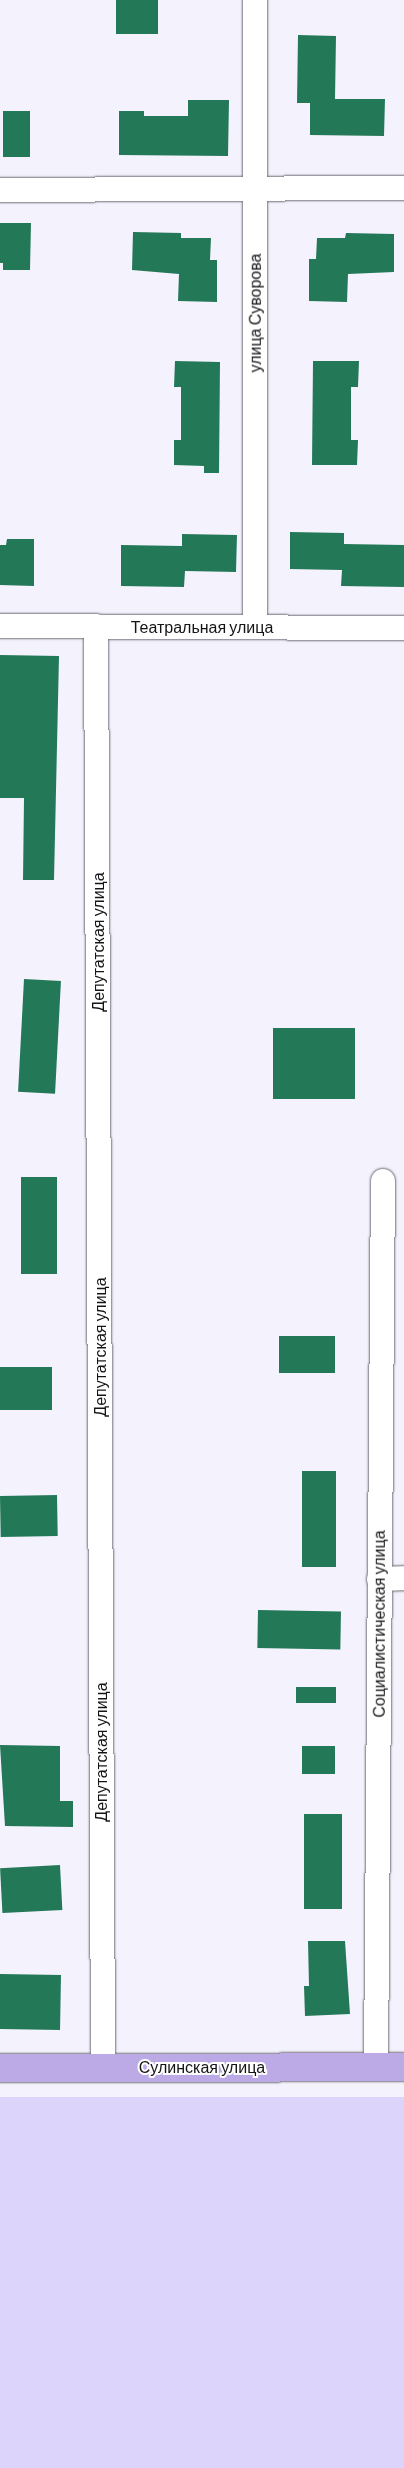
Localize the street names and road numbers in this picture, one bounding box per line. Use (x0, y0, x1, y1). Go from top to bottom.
street label: улица Суворова (245, 254, 265, 372)
street label: Театральная улица (131, 617, 273, 637)
street label: Депутатская улица (88, 872, 108, 1012)
street label: Депутатская улица (90, 1277, 110, 1417)
street label: Социалистическая улица (369, 1530, 389, 1718)
street label: Депутатская улица (91, 1682, 111, 1822)
street label: Сулинская улица (139, 2057, 265, 2077)

